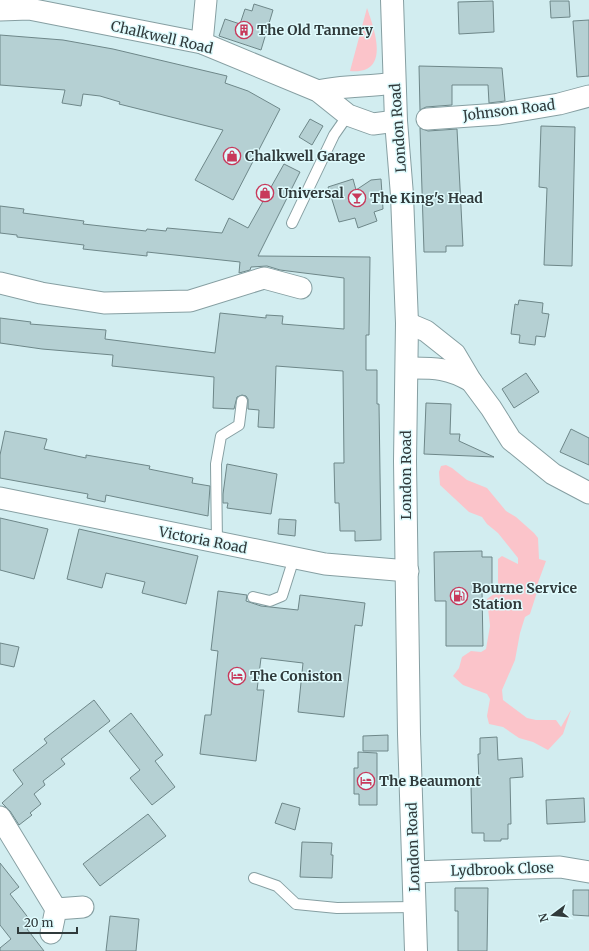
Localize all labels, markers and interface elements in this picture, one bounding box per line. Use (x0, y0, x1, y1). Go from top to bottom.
street label: Chalkwell Road (109, 17, 215, 58)
building icon: The Old Tannery (234, 20, 254, 40)
place label: The Old Tannery (257, 21, 374, 39)
street label: London Road (386, 82, 410, 173)
street label: Johnson Road (461, 95, 557, 125)
shop icon: Chalkwell Garage (222, 146, 242, 166)
place label: Chalkwell Garage (245, 147, 366, 165)
shop icon: Universal (255, 183, 275, 203)
place label: Universal (278, 184, 344, 202)
bar icon: The King's Head (347, 188, 367, 208)
place label: The King's Head (370, 189, 483, 207)
street label: London Road (397, 430, 415, 520)
street label: Victoria Road (156, 522, 249, 558)
place label: Bourne Service Station (472, 579, 577, 613)
fuel station icon: Bourne Service Station (449, 586, 469, 606)
hotel icon: The Coniston (227, 666, 247, 686)
place label: The Coniston (250, 667, 343, 685)
hotel icon: The Beaumont (356, 771, 376, 791)
place label: The Beaumont (379, 772, 481, 790)
street label: London Road (402, 801, 424, 892)
street label: Lydbrook Close (450, 858, 554, 880)
north arrow (533, 895, 573, 935)
scale bar (18, 909, 77, 935)
text: N (535, 911, 551, 924)
text: 20 m (24, 915, 53, 930)

